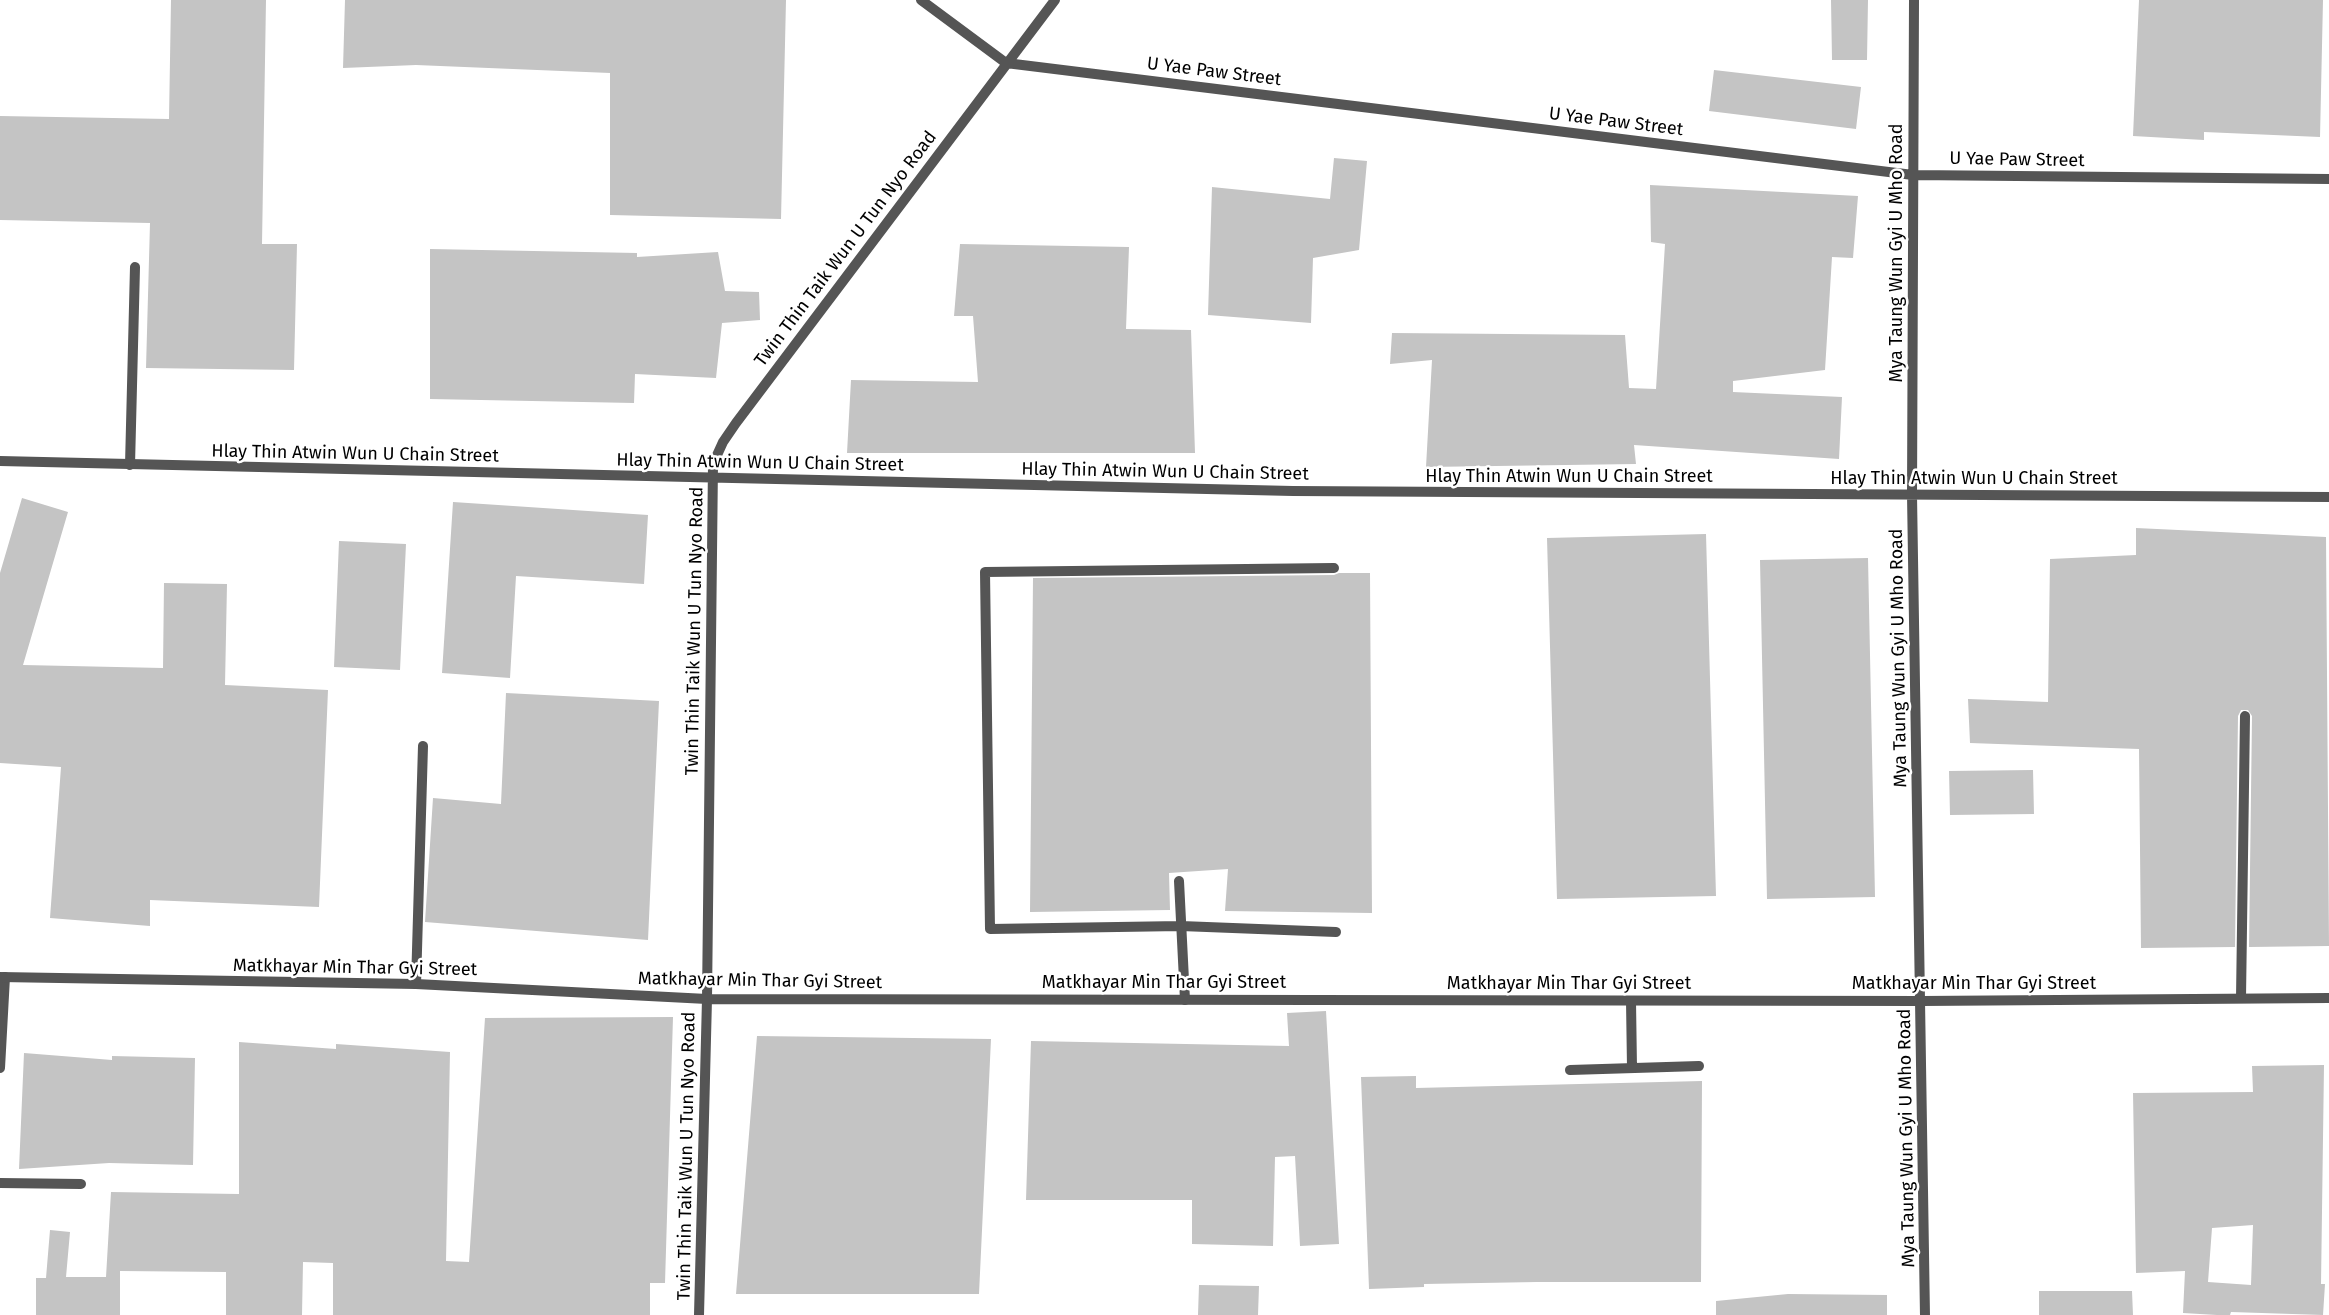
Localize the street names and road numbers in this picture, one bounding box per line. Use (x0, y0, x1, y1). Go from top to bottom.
street label: U Yae Paw Street (1146, 53, 1282, 91)
street label: U Yae Paw Street (1548, 103, 1684, 141)
street label: Mya Taung Wun Gyi U Mho Road (1886, 123, 1908, 383)
street label: Twin Thin Taik Wun U Tun Nyo Road (750, 127, 942, 371)
street label: U Yae Paw Street (1949, 148, 2085, 172)
street label: Hlay Thin Atwin Wun U Chain Street (211, 441, 499, 467)
street label: Hlay Thin Atwin Wun U Chain Street (616, 450, 904, 476)
street label: Hlay Thin Atwin Wun U Chain Street (1021, 459, 1309, 485)
street label: Hlay Thin Atwin Wun U Chain Street (1425, 466, 1713, 488)
street label: Hlay Thin Atwin Wun U Chain Street (1830, 468, 2118, 490)
street label: Twin Thin Taik Wun U Tun Nyo Road (682, 486, 708, 776)
street label: Mya Taung Wun Gyi U Mho Road (1886, 528, 1912, 788)
street label: Matkhayar Min Thar Gyi Street (233, 955, 477, 981)
street label: Matkhayar Min Thar Gyi Street (638, 968, 882, 994)
street label: Matkhayar Min Thar Gyi Street (1042, 972, 1286, 994)
street label: Matkhayar Min Thar Gyi Street (1447, 973, 1691, 995)
street label: Matkhayar Min Thar Gyi Street (1852, 973, 2096, 995)
street label: Mya Taung Wun Gyi U Mho Road (1894, 1008, 1920, 1268)
street label: Twin Thin Taik Wun U Tun Nyo Road (674, 1011, 700, 1301)

